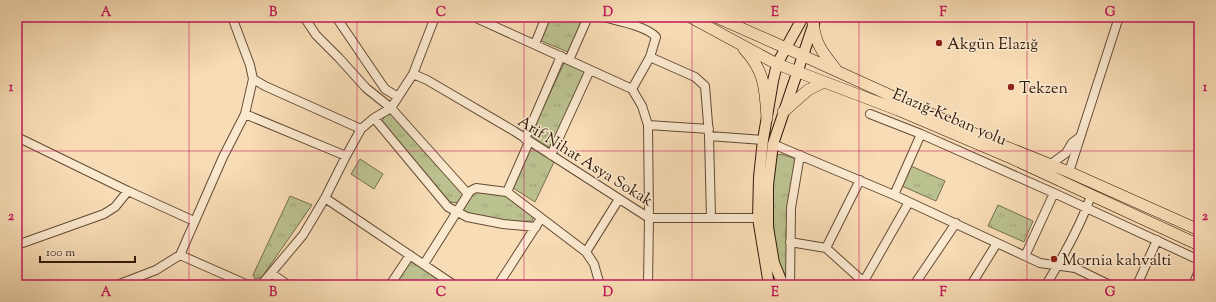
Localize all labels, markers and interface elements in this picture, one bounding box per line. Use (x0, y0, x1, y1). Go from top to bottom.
text: A (101, 4, 112, 22)
text: B (269, 4, 278, 22)
text: C (436, 4, 446, 22)
text: D (603, 4, 613, 22)
text: E (771, 4, 779, 22)
text: F (939, 4, 947, 22)
text: G (1105, 4, 1116, 22)
place label: Akgün Elazığ (947, 34, 1038, 57)
marker: Akgün Elazığ (934, 38, 944, 48)
place label: Tekzen (1019, 78, 1068, 101)
text: 1 (9, 79, 14, 97)
text: 1 (1203, 79, 1208, 97)
marker: Tekzen (1006, 82, 1016, 92)
street label: Elazığ-Keban yolu (888, 84, 1010, 153)
street label: Arif Nihat Asya Sokak (512, 111, 657, 213)
text: 2 (8, 208, 15, 226)
text: 2 (1202, 208, 1209, 226)
scale bar (40, 238, 135, 264)
text: 100 m (46, 244, 75, 262)
place label: Mornia kahvalti (1062, 250, 1172, 273)
marker: Mornia kahvalti (1049, 254, 1059, 264)
text: A (101, 284, 112, 302)
text: B (269, 284, 278, 302)
text: C (436, 284, 446, 302)
text: D (603, 284, 613, 302)
text: E (771, 284, 779, 302)
text: F (939, 284, 947, 302)
text: G (1105, 284, 1116, 302)

